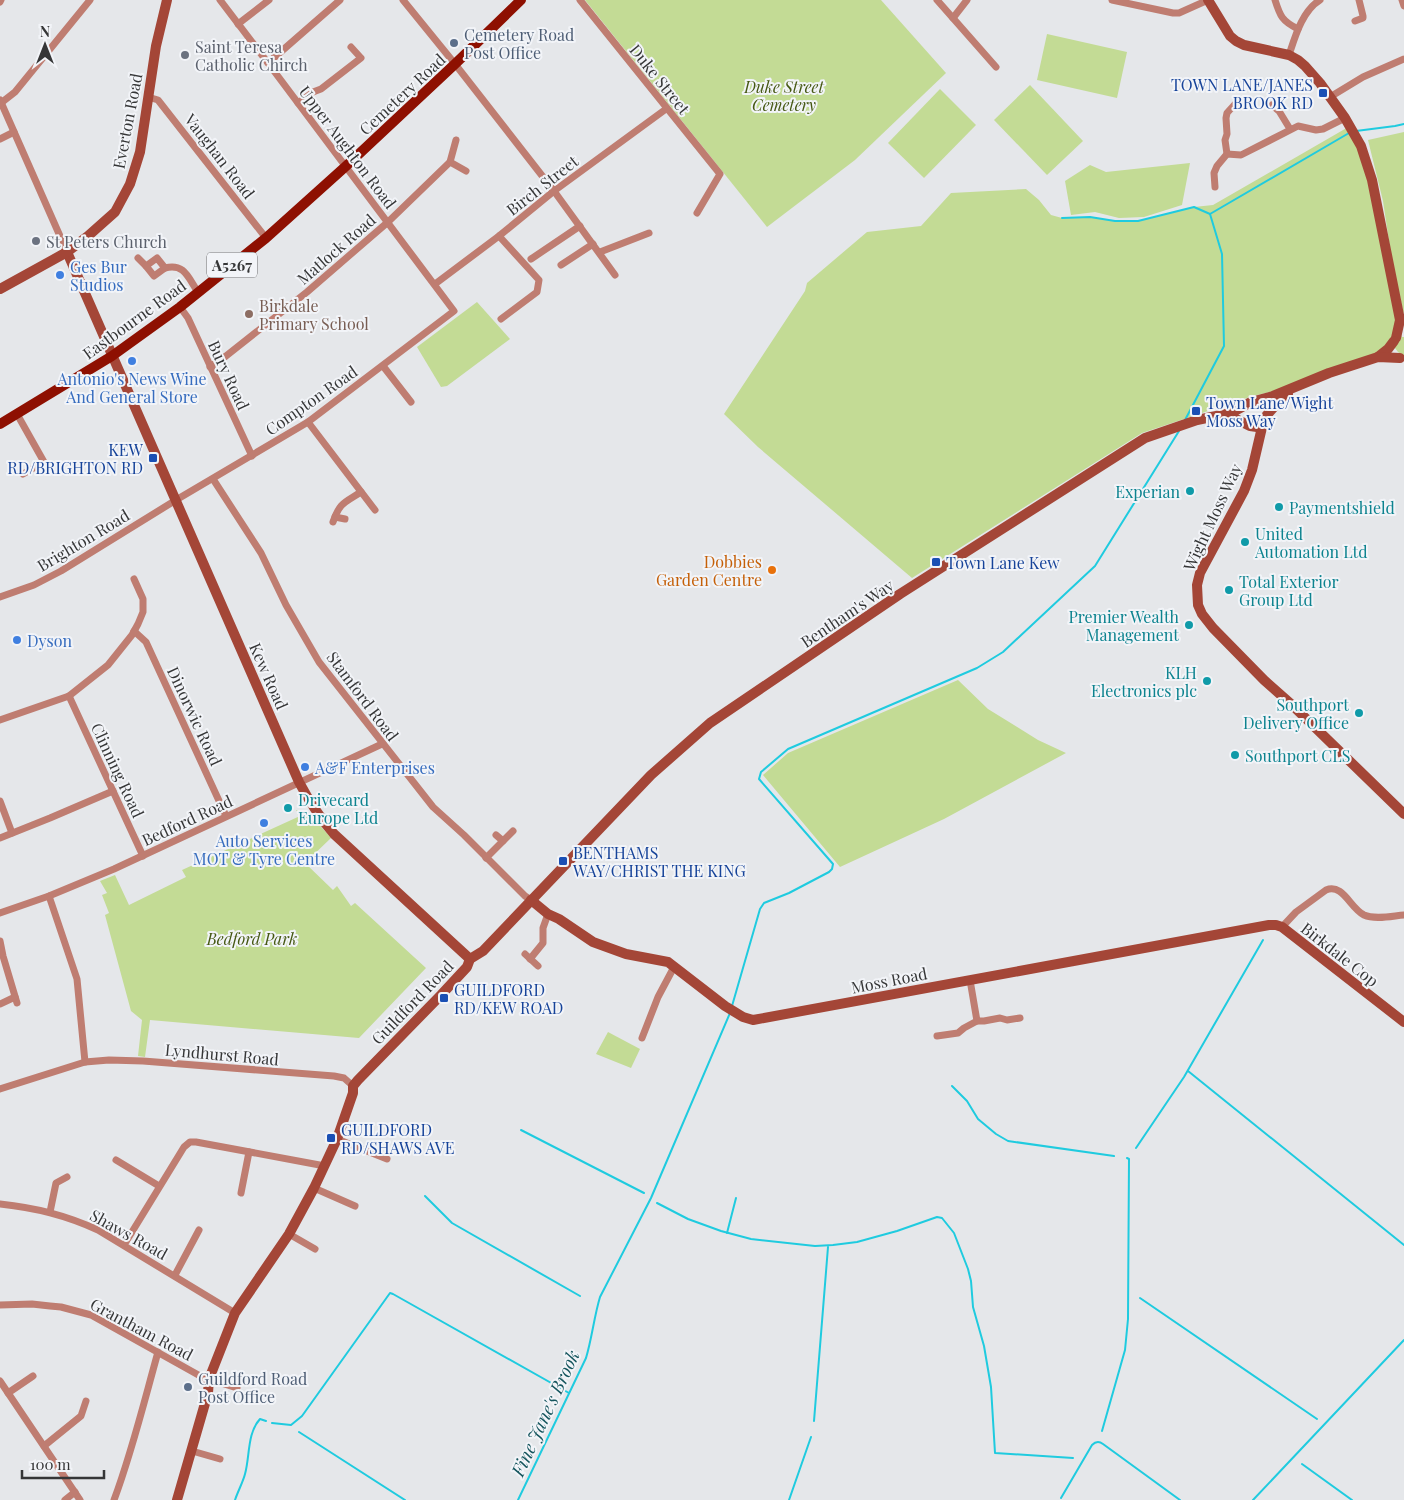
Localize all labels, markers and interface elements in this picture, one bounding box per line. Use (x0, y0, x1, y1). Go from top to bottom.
north arrow (20, 20, 70, 70)
text: N (40, 22, 50, 41)
place label: Cemetery Road Post Office (464, 24, 574, 63)
place label: Saint Teresa Catholic Chirch (195, 36, 308, 75)
marker: Cemetery Road Post Office (448, 37, 460, 49)
street label: Duke Street (625, 40, 695, 119)
marker: Saint Teresa Catholic Chirch (179, 49, 191, 61)
street label: Cemetery Road (354, 49, 450, 139)
street label: Everton Road (107, 71, 147, 171)
place label: TOWN LANE/JANES BROOK RD (1171, 74, 1313, 113)
park label: Duke Street Cemetery (743, 76, 824, 115)
street label: Upper Aughton Road (295, 81, 401, 213)
marker: TOWN LANE/JANES BROOK RD (1317, 87, 1329, 99)
street label: Vaughan Road (180, 109, 260, 203)
street label: Birch Street (502, 150, 582, 220)
street label: Matlock Road (292, 209, 380, 289)
place label: St Peters Church (46, 231, 168, 252)
marker: St Peters Church (30, 235, 42, 247)
road number: A5267 (207, 252, 257, 278)
place label: Ges Bur Studios (70, 256, 127, 295)
marker: Ges Bur Studios (54, 269, 66, 281)
street label: Eastbourne Road (78, 274, 190, 364)
place label: Birkdale Primary School (259, 295, 369, 334)
marker: Birkdale Primary School (243, 308, 255, 320)
street label: Bury Road (204, 337, 254, 413)
marker: Antonio's News Wine And General Store (126, 355, 138, 367)
street label: Compton Road (261, 361, 361, 439)
place label: Antonio's News Wine And General Store (56, 368, 207, 407)
place label: Town Lane/Wight Moss Way (1206, 392, 1333, 431)
marker: Town Lane/Wight Moss Way (1190, 405, 1202, 417)
place label: KEW RD/BRIGHTON RD (7, 439, 144, 478)
marker: KEW RD/BRIGHTON RD (147, 452, 159, 464)
street label: Wight Moss Way (1178, 460, 1246, 575)
place label: Experian (1115, 481, 1180, 502)
marker: Experian (1184, 485, 1196, 497)
place label: Paymentshield (1289, 497, 1395, 518)
marker: Paymentshield (1273, 501, 1285, 513)
street label: Brighton Road (33, 504, 133, 576)
place label: United Automation Ltd (1254, 523, 1368, 562)
marker: United Automation Ltd (1239, 536, 1251, 548)
place label: Dobbies Garden Centre (656, 551, 762, 590)
place label: Town Lane Kew (946, 552, 1060, 573)
marker: Town Lane Kew (930, 556, 942, 568)
marker: Dobbies Garden Centre (766, 564, 778, 576)
place label: Total Exterior Group Ltd (1239, 571, 1339, 610)
street label: Bentham's Way (796, 574, 898, 652)
marker: Total Exterior Group Ltd (1223, 584, 1235, 596)
place label: Premier Wealth Management (1068, 606, 1180, 645)
marker: Premier Wealth Management (1183, 619, 1195, 631)
place label: Dyson (27, 630, 72, 651)
marker: Dyson (11, 634, 23, 646)
street label: Kew Road (245, 639, 293, 713)
street label: Stamford Road (322, 647, 404, 745)
place label: KLH Electronics plc (1091, 662, 1197, 701)
street label: Dinorwic Road (163, 663, 227, 769)
marker: KLH Electronics plc (1201, 675, 1213, 687)
place label: Southport Delivery Office (1243, 694, 1349, 733)
marker: Southport Delivery Office (1353, 707, 1365, 719)
street label: Clinning Road (87, 719, 149, 821)
place label: Southport CLS (1245, 745, 1350, 766)
marker: Southport CLS (1229, 749, 1241, 761)
place label: A&F Enterprises (314, 757, 435, 778)
marker: A&F Enterprises (299, 761, 311, 773)
place label: Drivecard Europe Ltd (298, 789, 378, 828)
street label: Bedford Road (138, 790, 236, 850)
marker: Drivecard Europe Ltd (282, 802, 294, 814)
marker: Auto Services MOT & Tyre Centre (258, 817, 270, 829)
place label: Auto Services MOT & Tyre Centre (193, 830, 335, 869)
place label: BENTHAMS WAY/CHRIST THE KING (572, 842, 746, 881)
marker: BENTHAMS WAY/CHRIST THE KING (557, 855, 569, 867)
street label: Birkdale Cop (1297, 917, 1383, 991)
park label: Bedford Park (206, 928, 297, 949)
street label: Guildford Road (367, 955, 457, 1049)
street label: Moss Road (849, 962, 929, 998)
place label: GUILDFORD RD/KEW ROAD (454, 979, 563, 1018)
marker: GUILDFORD RD/KEW ROAD (438, 992, 450, 1004)
street label: Lyndhurst Road (164, 1039, 280, 1069)
place label: GUILDFORD RD/SHAWS AVE (341, 1119, 455, 1158)
marker: GUILDFORD RD/SHAWS AVE (325, 1132, 337, 1144)
street label: Shaws Road (86, 1204, 172, 1264)
street label: Grantham Road (87, 1293, 197, 1365)
water label: Fine Jane's Brook (505, 1346, 585, 1481)
place label: Guildford Road Post Office (198, 1368, 307, 1407)
marker: Guildford Road Post Office (182, 1381, 194, 1393)
scale bar (22, 1448, 105, 1480)
text: 100 m (30, 1454, 71, 1474)

